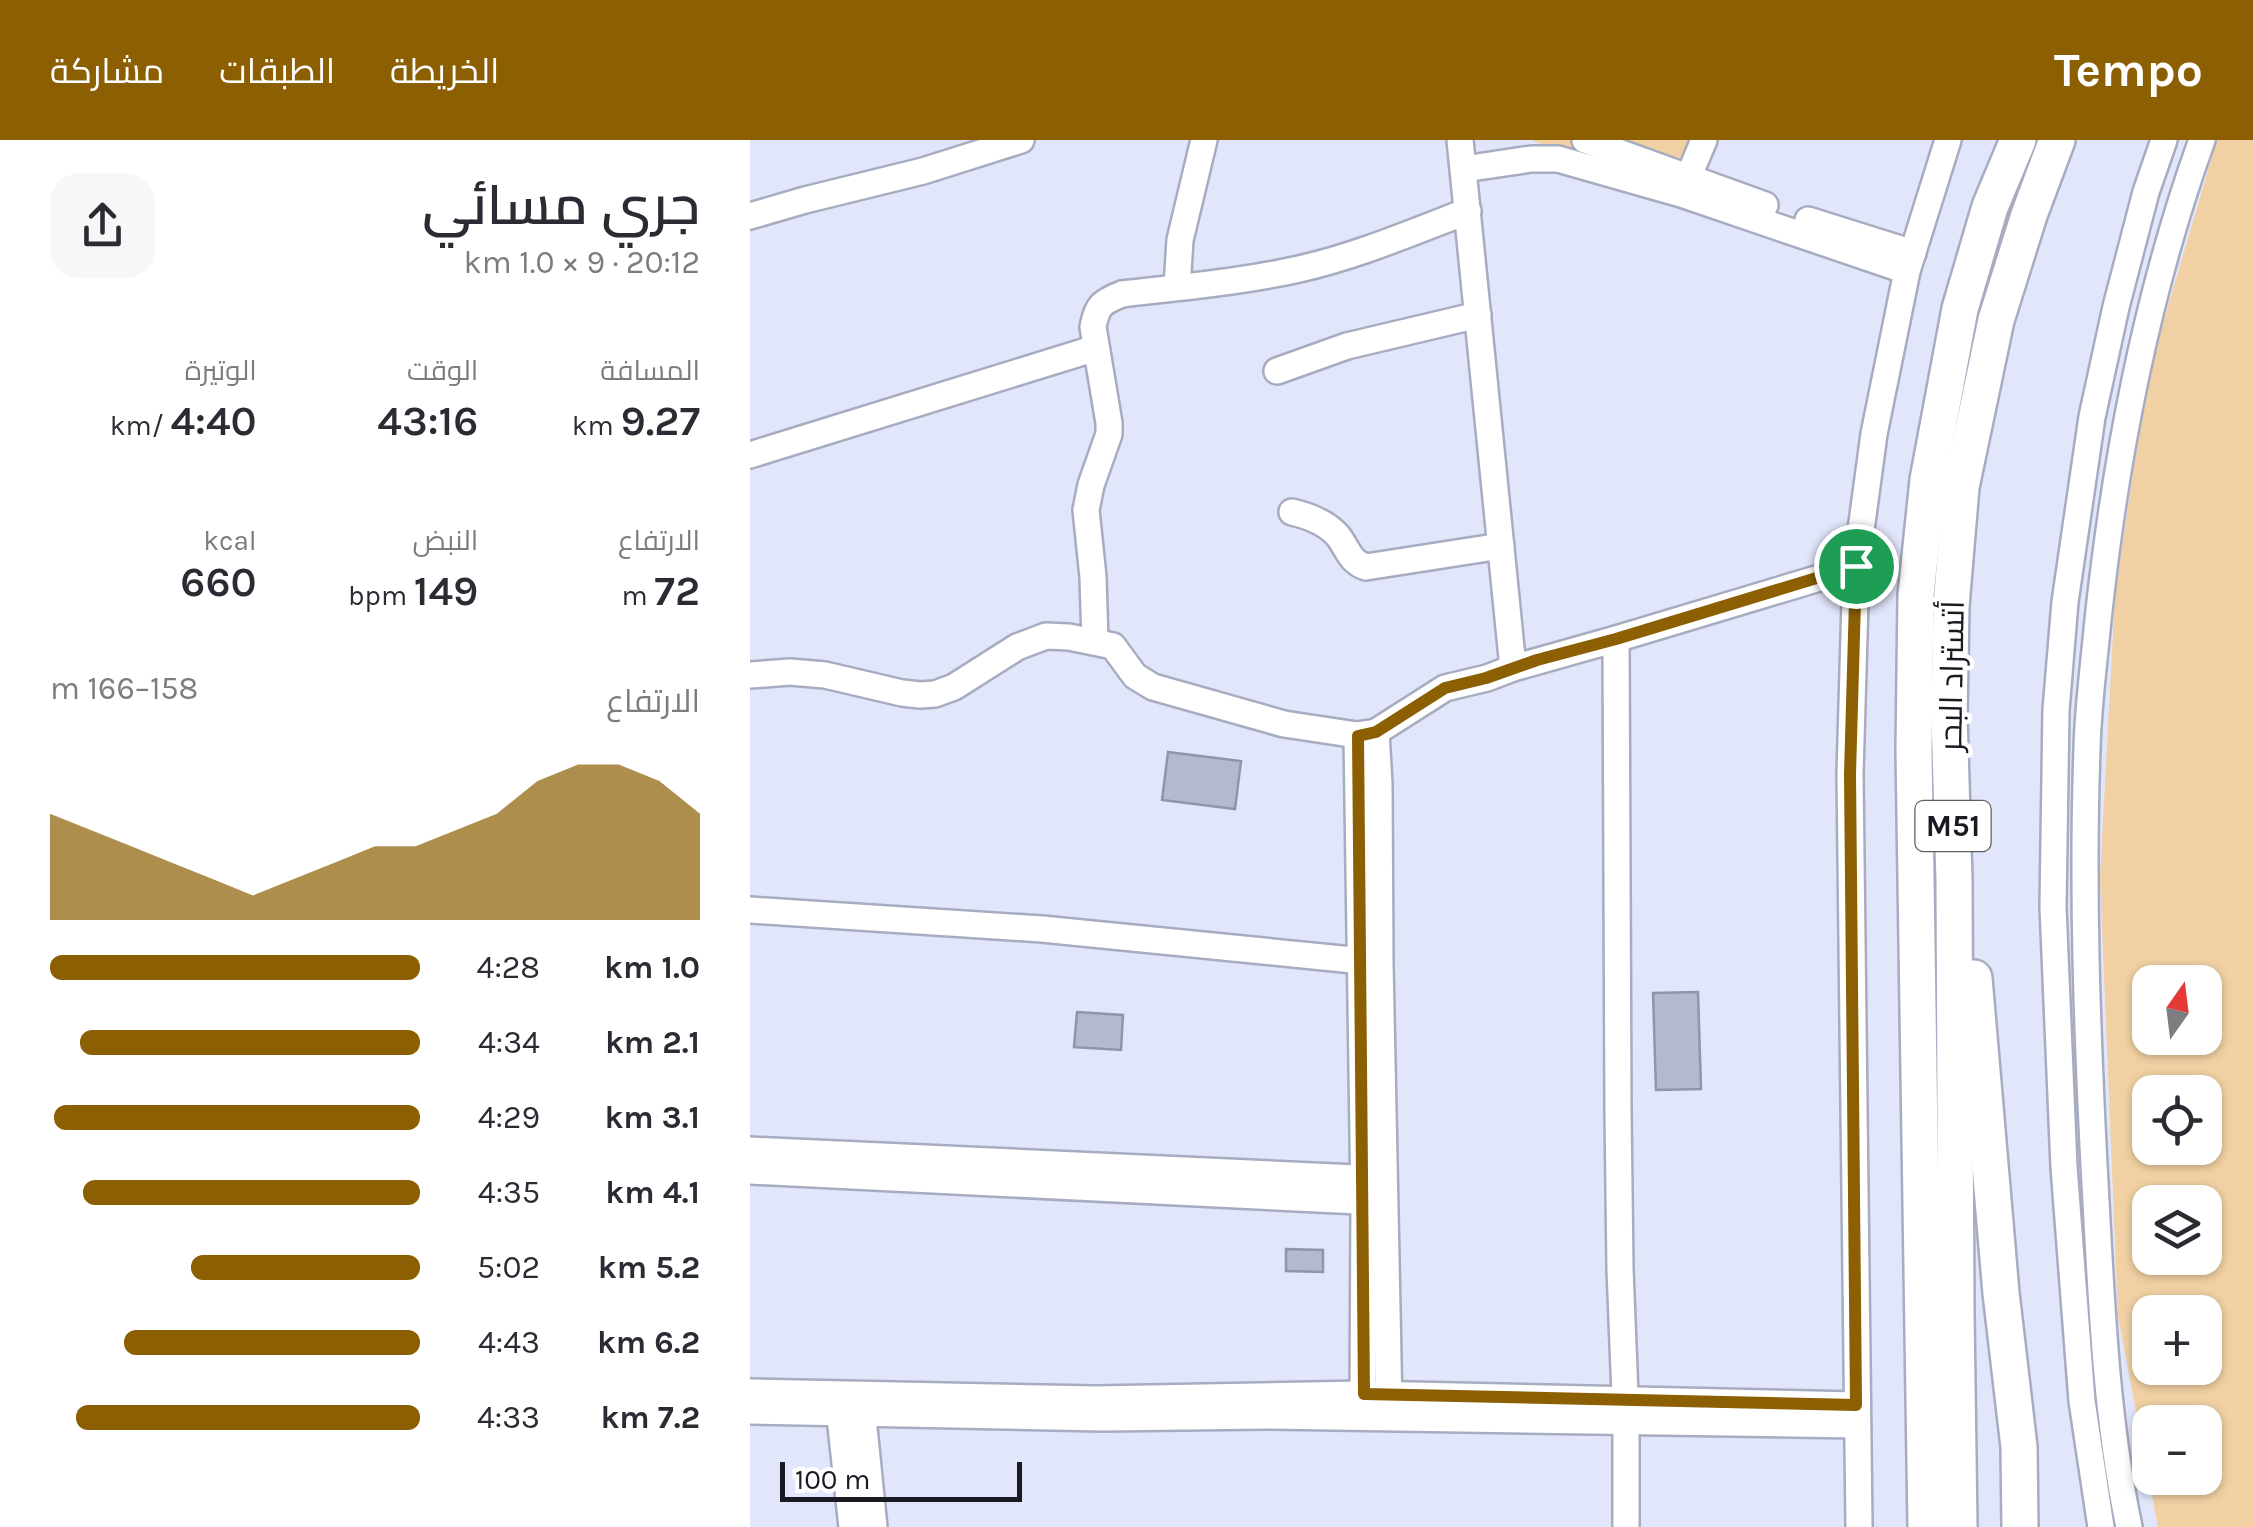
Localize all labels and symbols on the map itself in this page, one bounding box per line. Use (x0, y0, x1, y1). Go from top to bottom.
pin (1814, 524, 1899, 609)
street label: أتستراد البحر (1930, 600, 1972, 754)
road number: M51 (1916, 801, 1990, 851)
north arrow (2132, 965, 2222, 1055)
scale bar (780, 1457, 1022, 1502)

